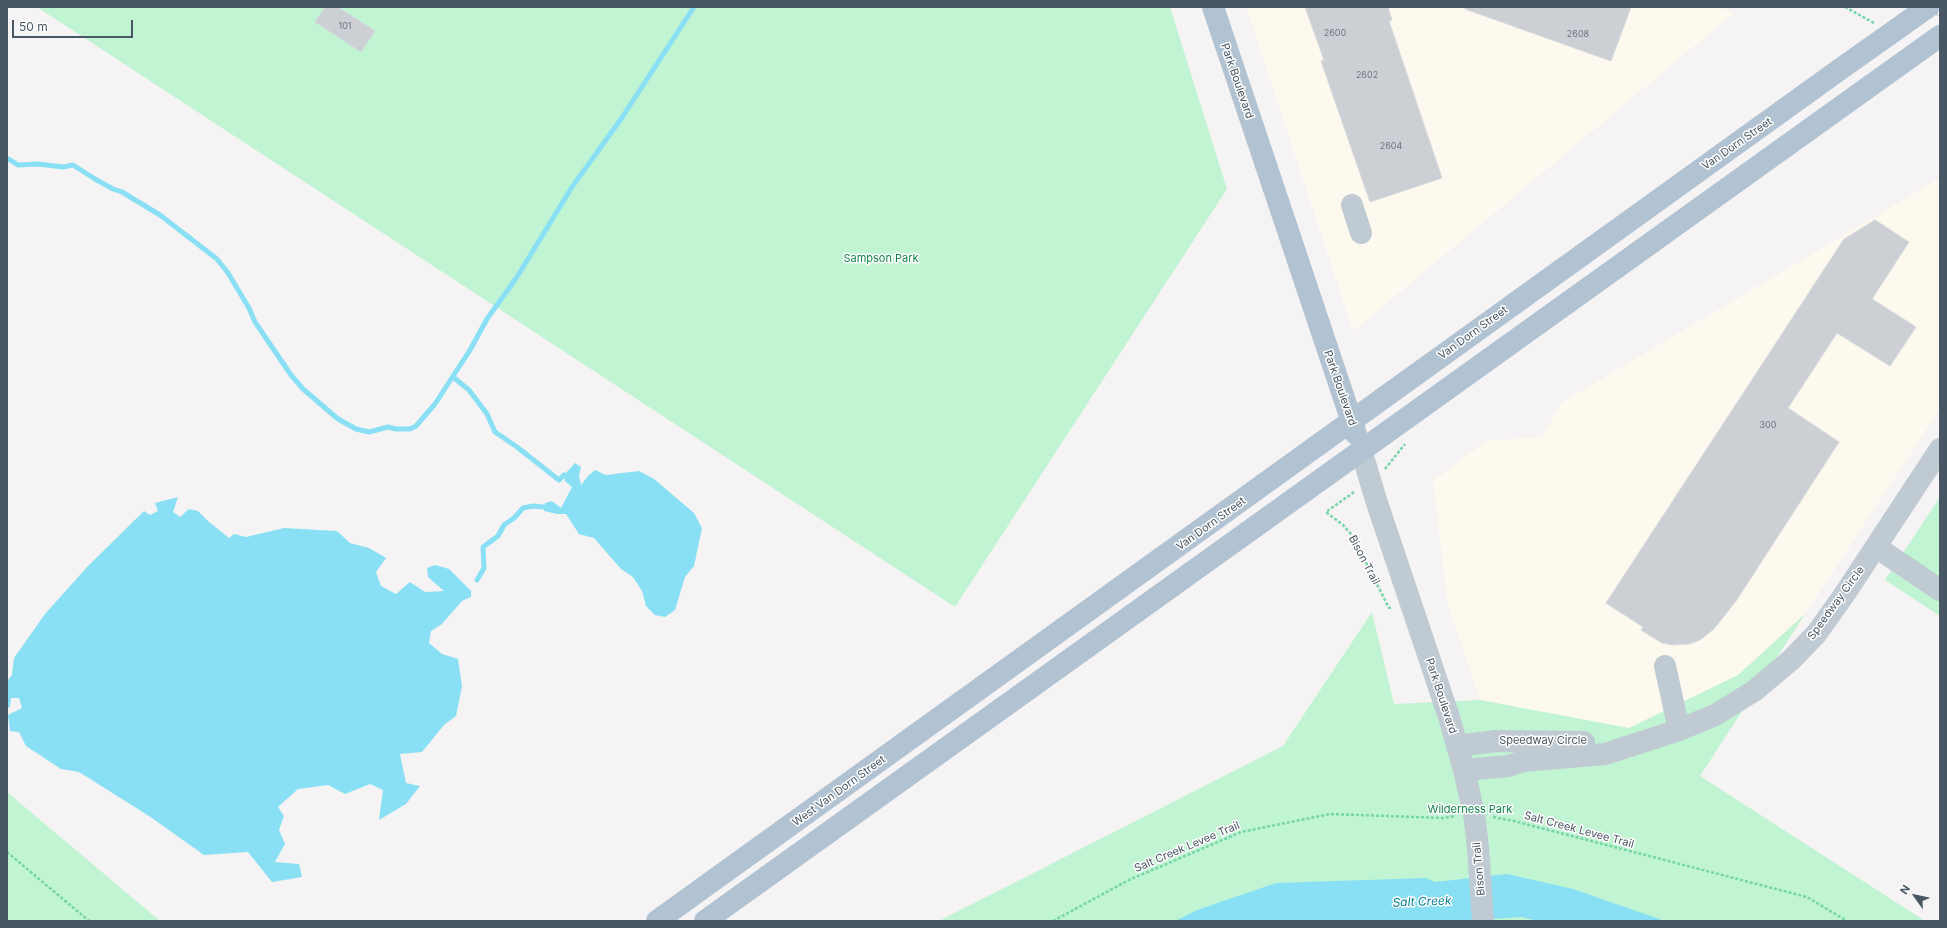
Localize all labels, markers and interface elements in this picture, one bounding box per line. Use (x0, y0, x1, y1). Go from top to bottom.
scale bar (14, 12, 135, 38)
text: 50 m (19, 19, 48, 34)
house number: 101 (339, 21, 351, 31)
house number: 2600 (1324, 28, 1346, 38)
house number: 2608 (1567, 29, 1589, 39)
street label: Park Boulevard (1218, 42, 1256, 120)
house number: 2602 (1356, 70, 1378, 80)
street label: Van Dorn Street (1700, 115, 1774, 173)
house number: 2604 (1380, 141, 1402, 151)
park label: Sampson Park (843, 252, 919, 266)
street label: Van Dorn Street (1436, 303, 1510, 363)
street label: Park Boulevard (1321, 349, 1359, 427)
house number: 300 (1760, 420, 1776, 430)
street label: Van Dorn Street (1174, 494, 1248, 554)
street label: Bison Trail (1346, 533, 1382, 587)
street label: Speedway Circle (1805, 564, 1867, 642)
street label: Park Boulevard (1423, 656, 1459, 736)
street label: Speedway Circle (1499, 734, 1587, 748)
street label: West Van Dorn Street (790, 753, 888, 829)
park label: Wilderness Park (1428, 803, 1512, 817)
street label: Salt Creek Levee Trail (1523, 809, 1635, 851)
street label: Salt Creek Levee Trail (1132, 819, 1242, 875)
street label: Bison Trail (1470, 842, 1488, 896)
north arrow (1895, 876, 1935, 916)
text: N (1897, 882, 1913, 897)
water label: Salt Creek (1392, 894, 1452, 910)

